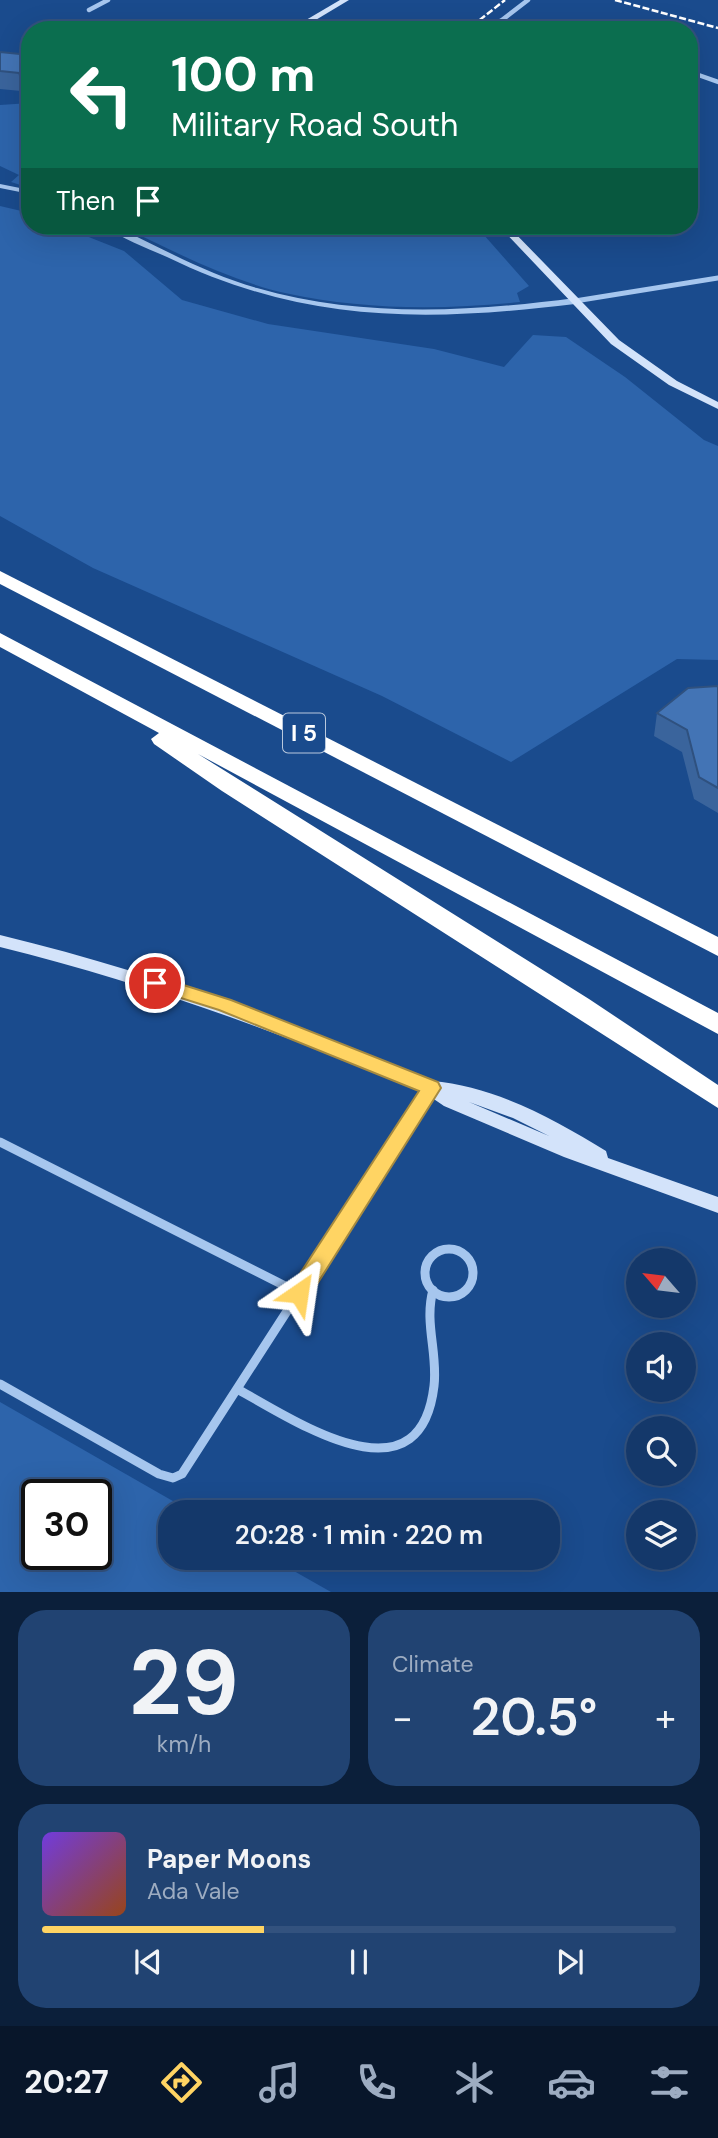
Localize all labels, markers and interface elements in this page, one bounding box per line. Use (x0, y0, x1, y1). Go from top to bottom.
text: 100 m (171, 42, 315, 106)
icon: left (56, 49, 147, 140)
text: Military Road South (171, 104, 458, 146)
icon: arrive (129, 182, 167, 220)
text: Then (56, 184, 115, 218)
road number: I 5 (283, 713, 325, 752)
pin (125, 953, 185, 1013)
icon: arrive (136, 964, 174, 1002)
north arrow (626, 1248, 696, 1318)
map controls (626, 1248, 696, 1570)
position arrow (262, 1256, 336, 1330)
button: sound (626, 1332, 696, 1402)
button: search (626, 1416, 696, 1486)
speed limit sign: 30 (21, 1479, 112, 1570)
button: layers (626, 1500, 696, 1570)
text: 20:28 · 1 min · 220 m (235, 1518, 483, 1552)
text: 29 (129, 1624, 239, 1742)
text: Climate (392, 1649, 474, 1679)
text: 20.5° (471, 1683, 597, 1751)
text: − (392, 1693, 413, 1743)
text: + (655, 1693, 676, 1743)
text: km/h (157, 1729, 211, 1759)
text: Paper Moons (147, 1842, 311, 1876)
text: Ada Vale (147, 1876, 240, 1906)
icon: previous (129, 1943, 167, 1981)
icon: pause (340, 1943, 378, 1981)
icon: next (551, 1943, 589, 1981)
icon: directions (157, 2058, 206, 2107)
icon: music (255, 2058, 304, 2107)
icon: phone (352, 2058, 401, 2107)
icon: climate (450, 2058, 499, 2107)
icon: car (547, 2058, 596, 2107)
icon: filters (645, 2058, 694, 2107)
text: 20:27 (24, 2061, 109, 2103)

